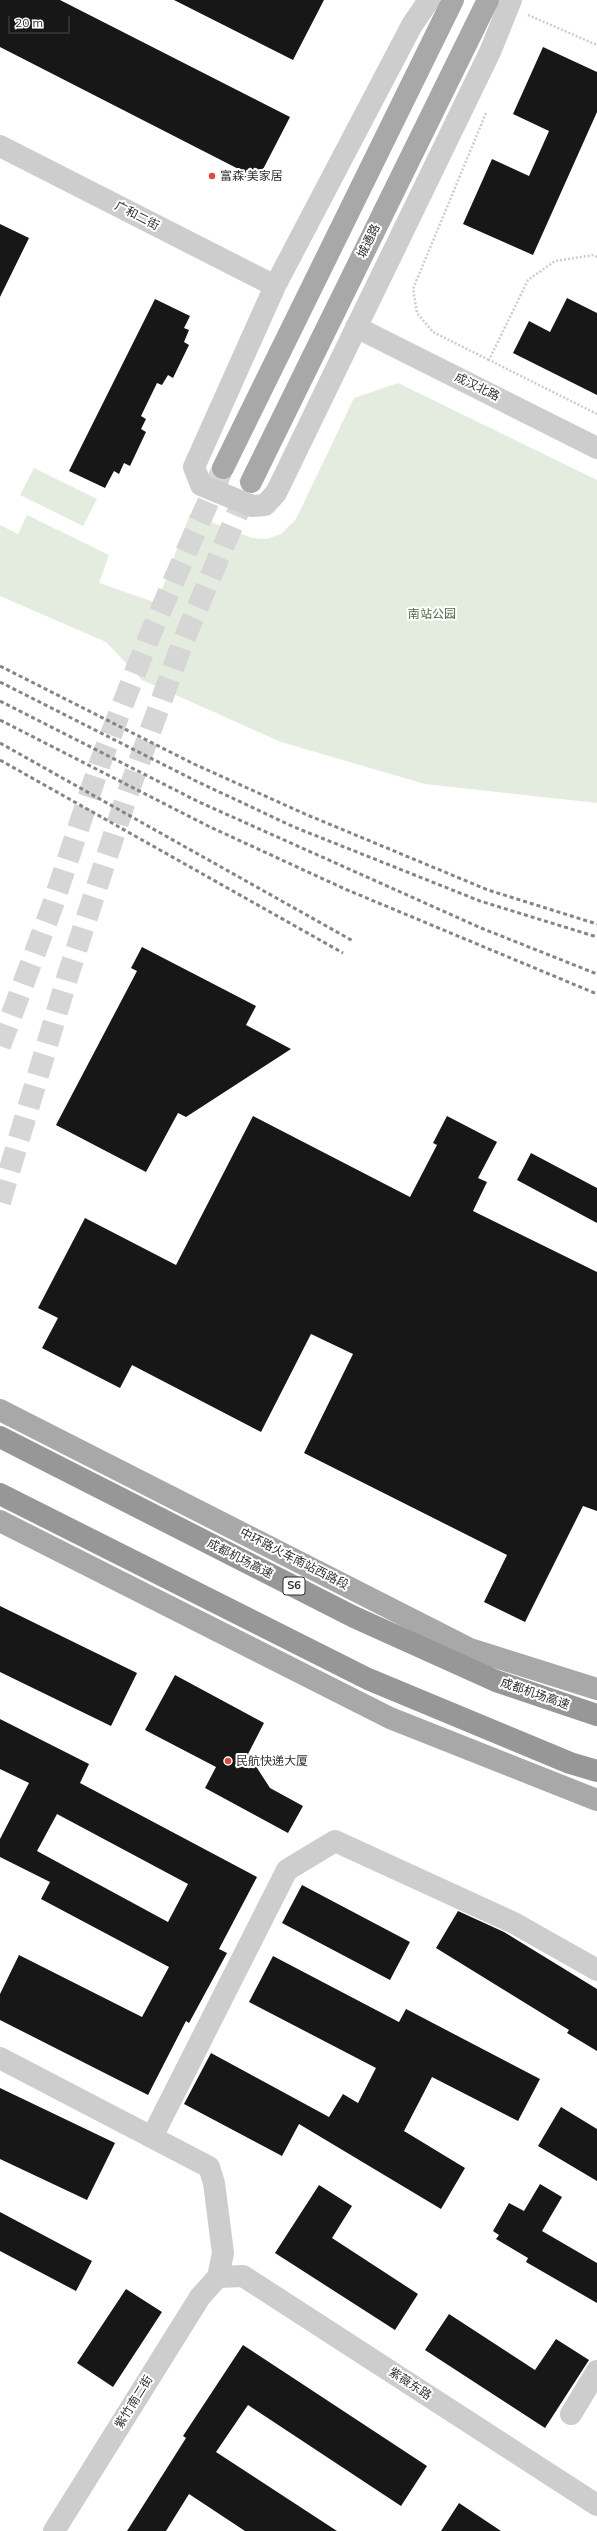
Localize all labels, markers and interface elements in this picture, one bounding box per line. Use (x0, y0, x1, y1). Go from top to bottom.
scale bar (10, 8, 72, 34)
text: 20 m (15, 15, 43, 30)
place label: 富森·美家居 (220, 169, 283, 183)
marker: 富森·美家居 (207, 171, 217, 181)
street label: 广和二街 (112, 199, 162, 233)
street label: 城通路 (355, 222, 383, 260)
street label: 成汉北路 (452, 370, 502, 404)
park label: 南站公园 (408, 607, 456, 621)
street label: 中环路火车南站西路段 (237, 1525, 351, 1593)
street label: 成都机场高速 (205, 1536, 275, 1582)
road number: S6 (283, 1577, 305, 1595)
street label: 成都机场高速 (499, 1675, 571, 1713)
place label: 民航快递大厦 (236, 1754, 308, 1768)
marker: 民航快递大厦 (223, 1756, 233, 1766)
street label: 紫薇东路 (386, 2365, 434, 2403)
street label: 紫竹南二街 (112, 2373, 156, 2431)

